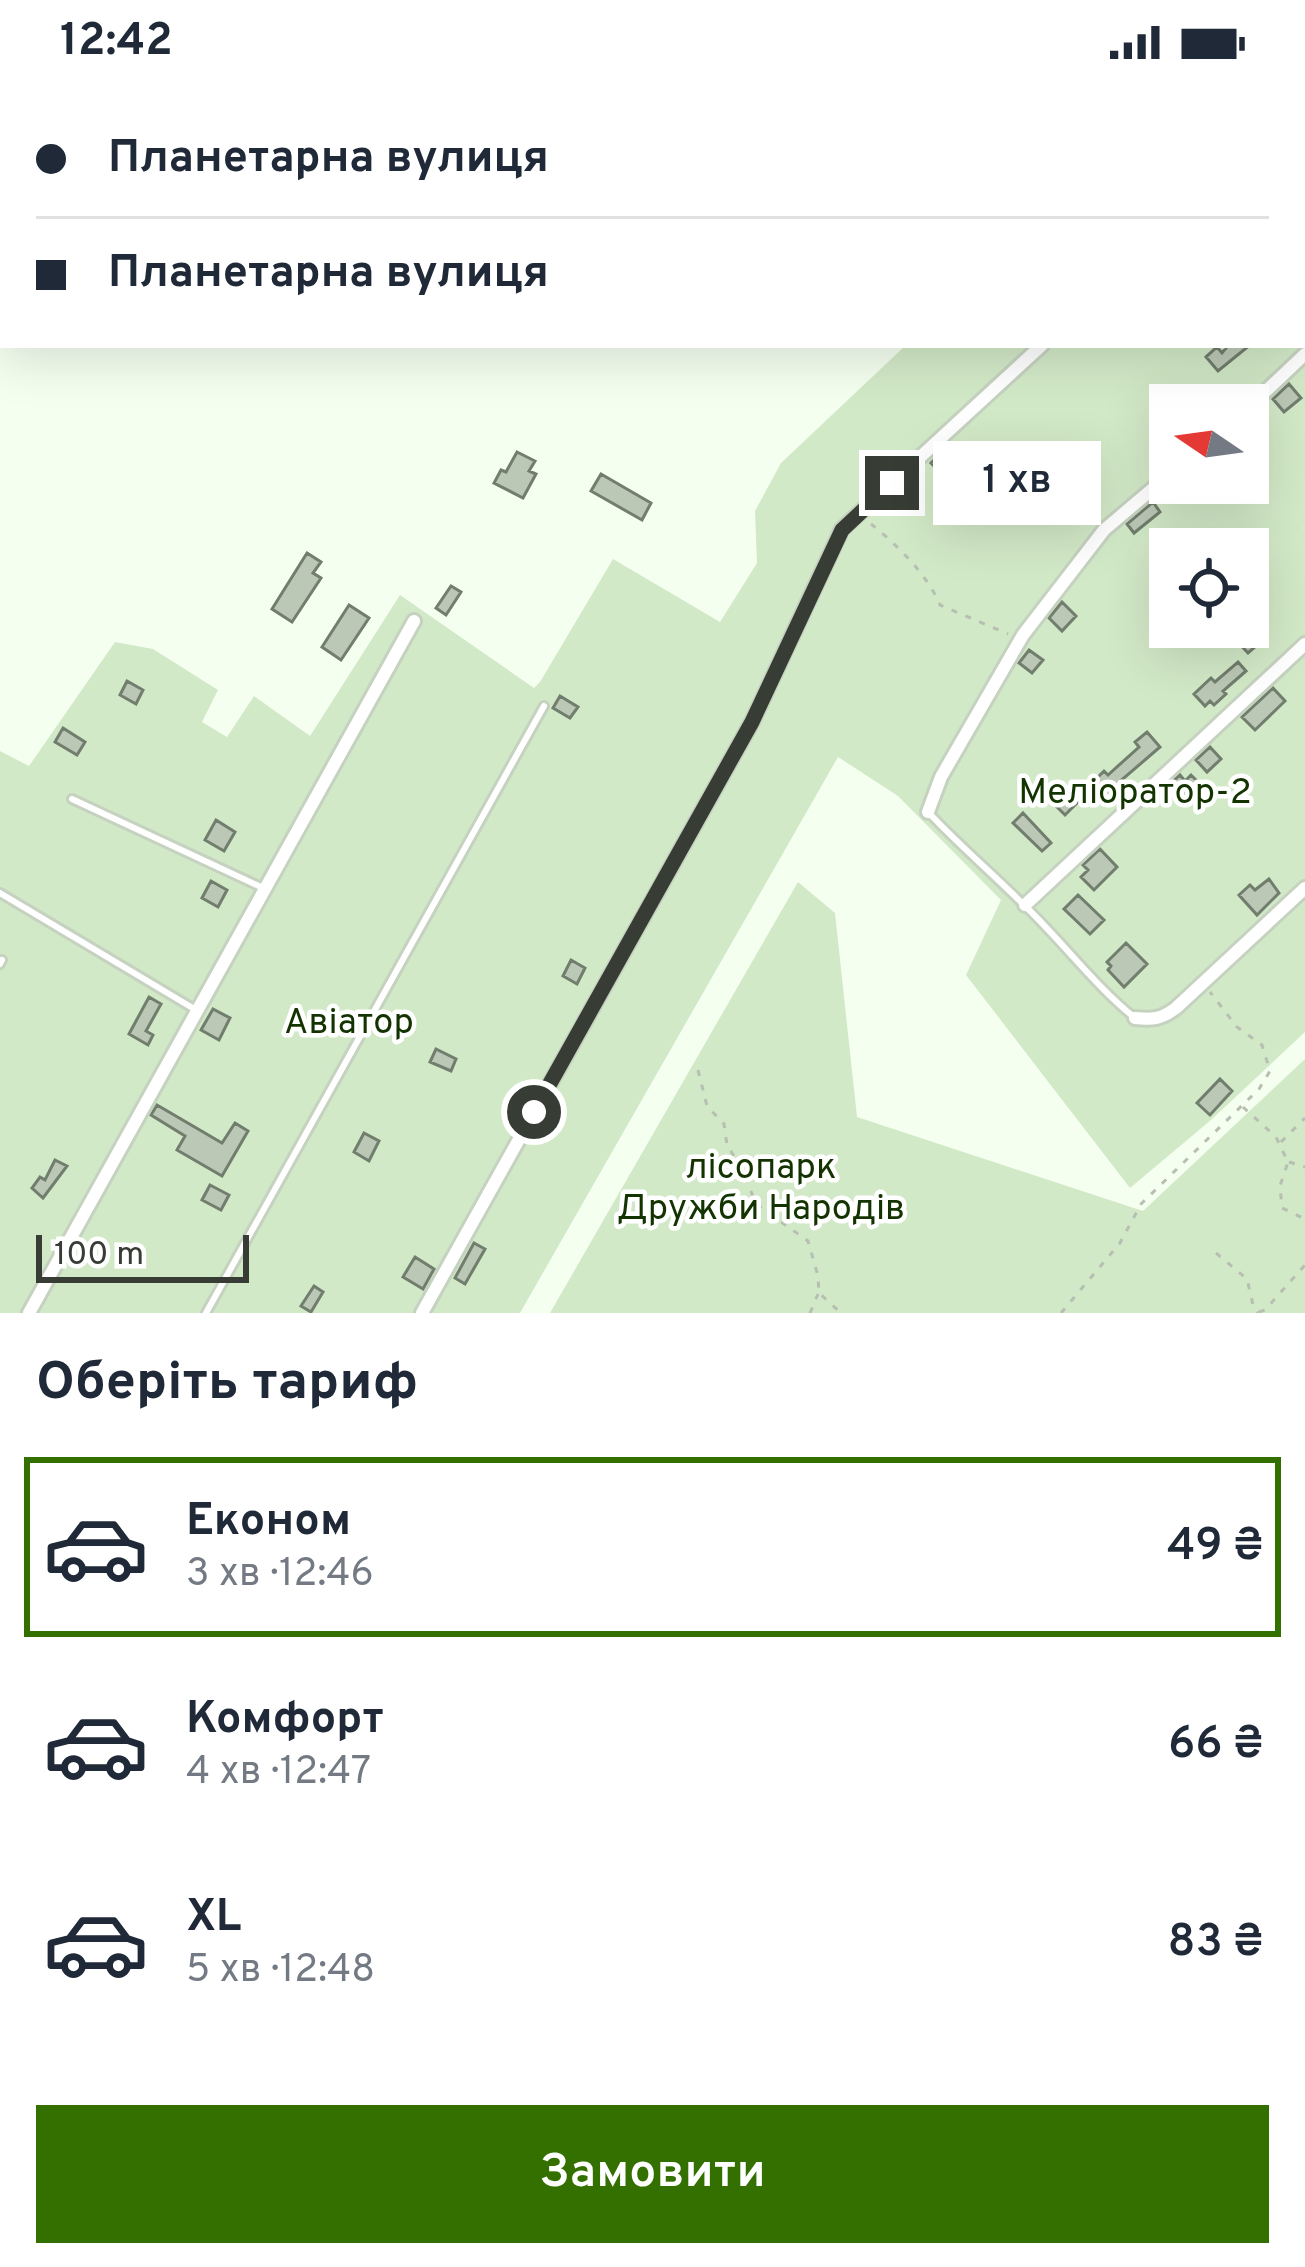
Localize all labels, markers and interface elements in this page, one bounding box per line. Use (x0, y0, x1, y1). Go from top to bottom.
text: 12:42 (60, 14, 173, 71)
text: Планетарна вулиця (108, 131, 549, 188)
text: Планетарна вулиця (108, 246, 549, 303)
north arrow (1149, 384, 1269, 504)
map controls (1149, 384, 1269, 648)
callout: 1 хв (934, 441, 1102, 525)
route end (865, 456, 919, 510)
text: 1 хв (982, 458, 1052, 507)
button: locate (1149, 528, 1269, 648)
park label: Меліоратор-2 (1018, 771, 1252, 817)
park label: Авіатор (284, 1001, 414, 1047)
route start (507, 1085, 561, 1139)
park label: лісопарк Дружби Народів (617, 1146, 905, 1233)
scale bar (36, 1229, 249, 1282)
text: 100 m (54, 1235, 144, 1277)
text: Оберіть тариф (36, 1350, 418, 1419)
icon: car (42, 1493, 150, 1601)
text: Економ (186, 1494, 351, 1551)
text: 49 ₴ (1167, 1519, 1263, 1576)
text: 3 хв · 12:46 (186, 1551, 374, 1600)
icon: car (42, 1691, 150, 1799)
text: Комфорт (186, 1692, 384, 1749)
text: 66 ₴ (1168, 1717, 1263, 1774)
text: 4 хв · 12:47 (186, 1749, 371, 1798)
icon: car (42, 1889, 150, 1997)
text: XL (186, 1890, 241, 1947)
text: 83 ₴ (1168, 1915, 1263, 1972)
text: 5 хв · 12:48 (186, 1947, 375, 1996)
button: Замовити (36, 2105, 1269, 2243)

